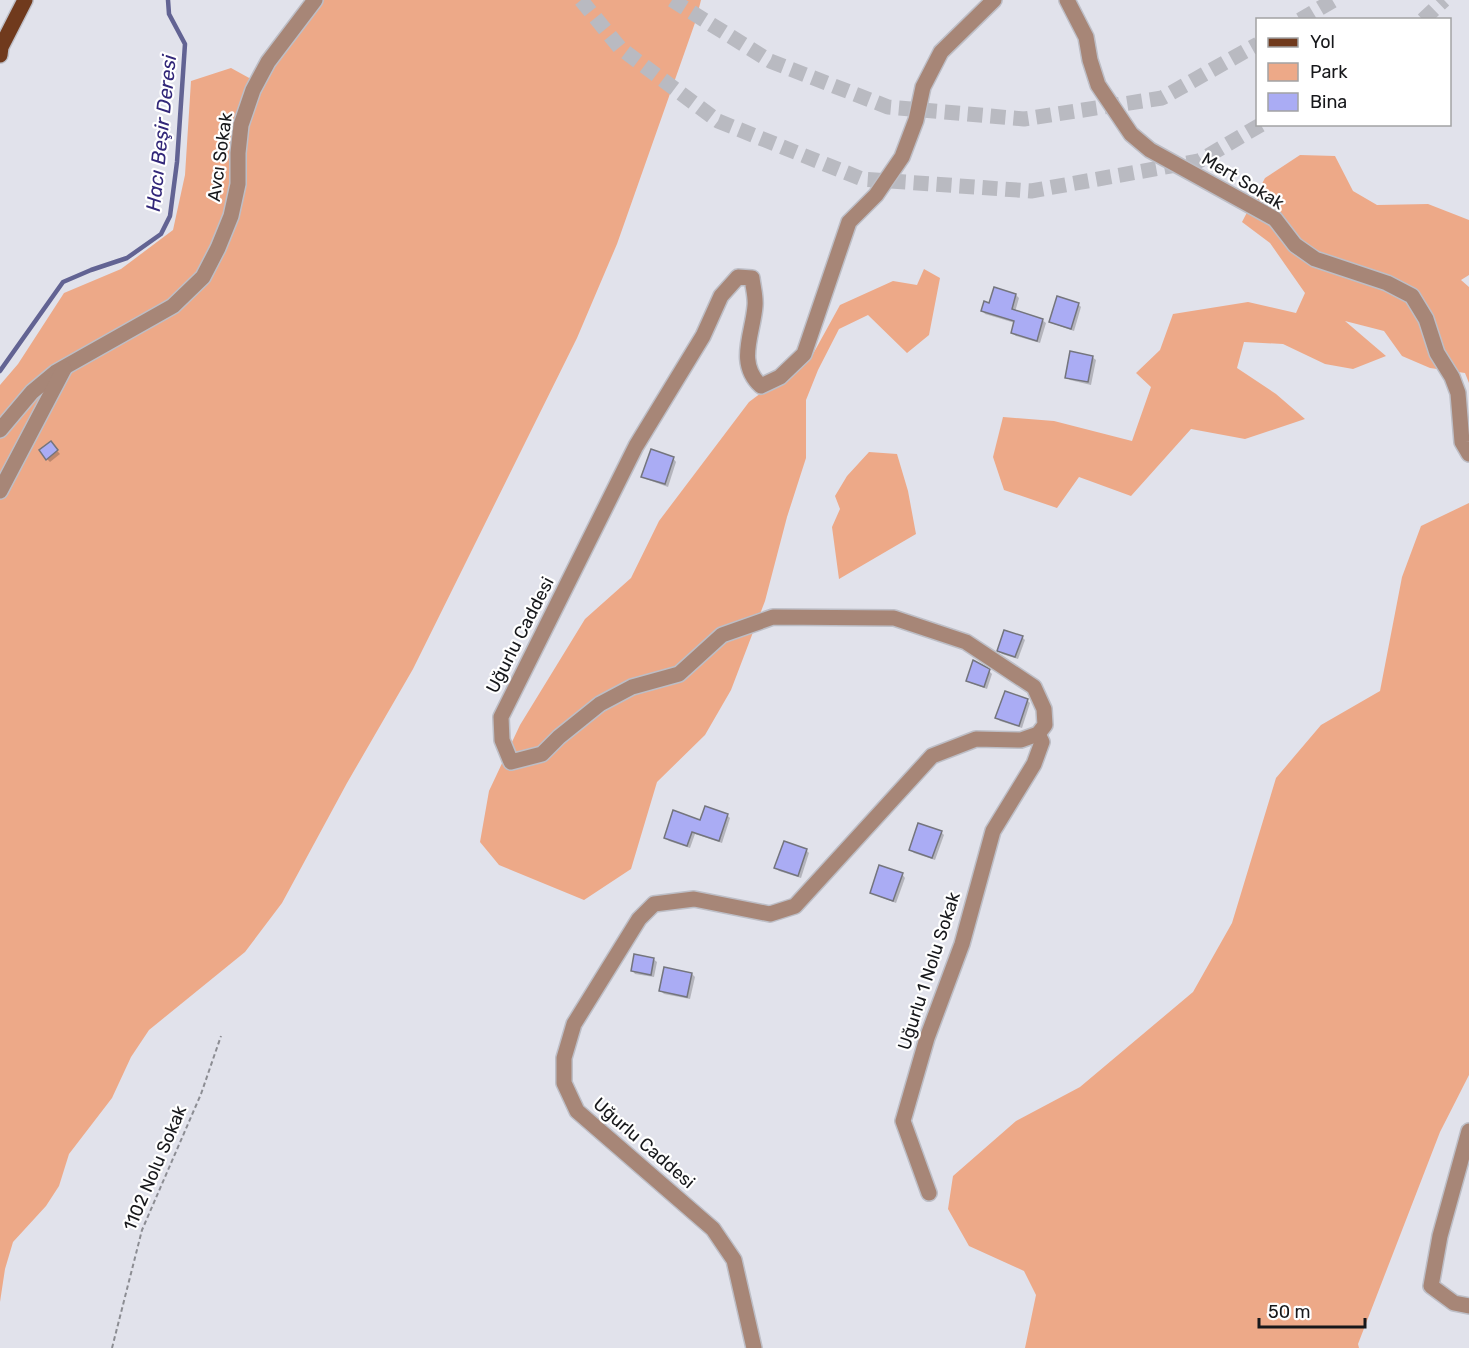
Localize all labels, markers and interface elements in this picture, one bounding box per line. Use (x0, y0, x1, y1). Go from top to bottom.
legend (1256, 18, 1451, 126)
text: Yol (1310, 31, 1335, 53)
water label: Hacı Beşir Deresi (141, 52, 181, 213)
text: Park (1310, 61, 1348, 83)
text: Bina (1310, 91, 1347, 113)
street label: Avcı Sokak (203, 110, 237, 203)
street label: Mert Sokak (1198, 148, 1289, 215)
street label: Uğurlu Caddesi (481, 573, 559, 697)
street label: Uğurlu 1 Nolu Sokak (893, 888, 965, 1053)
street label: Uğurlu Caddesi (589, 1093, 699, 1193)
street label: 1102 Nolu Sokak (119, 1101, 192, 1234)
scale bar (1259, 1291, 1366, 1329)
text: 50 m (1268, 1301, 1311, 1323)

